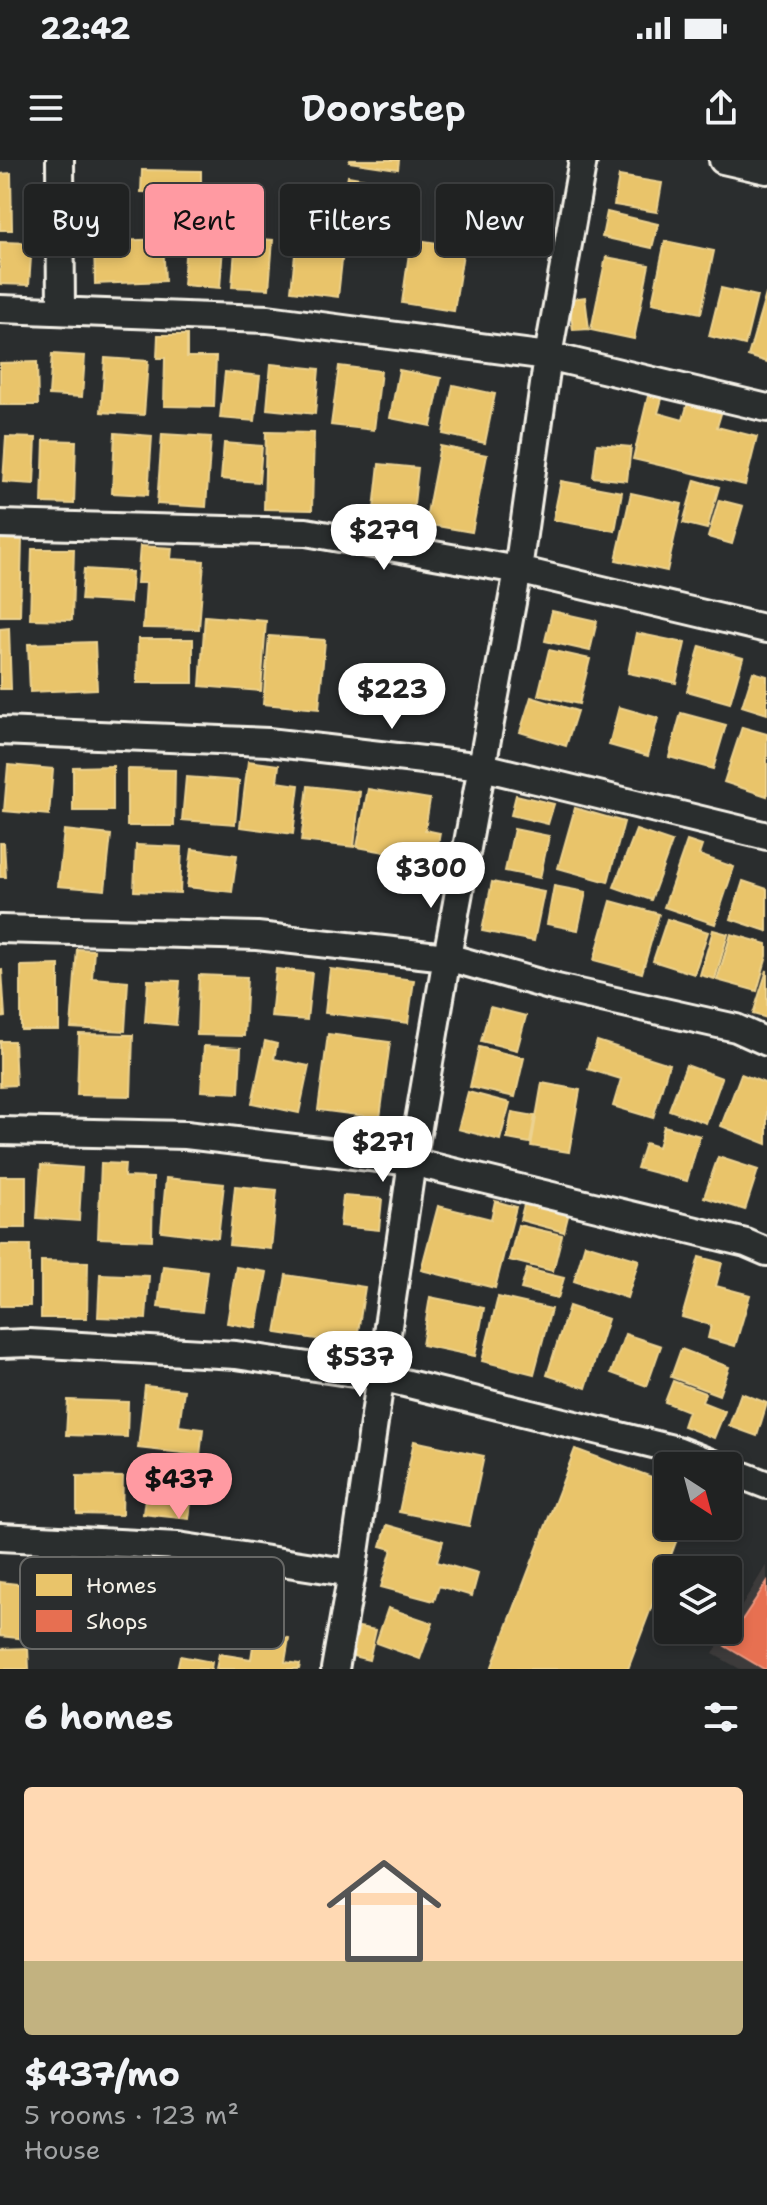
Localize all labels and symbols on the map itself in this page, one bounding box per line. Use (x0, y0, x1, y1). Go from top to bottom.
pin: $279 (337, 504, 431, 572)
pin: $223 (345, 663, 439, 731)
pin: $300 (384, 842, 478, 910)
pin: $271 (336, 1116, 430, 1184)
pin: $537 (313, 1331, 407, 1399)
north arrow (654, 1452, 742, 1540)
pin: $437 (132, 1453, 226, 1521)
legend (20, 1557, 284, 1649)
text: Homes (86, 1571, 157, 1600)
text: Shops (86, 1607, 148, 1636)

